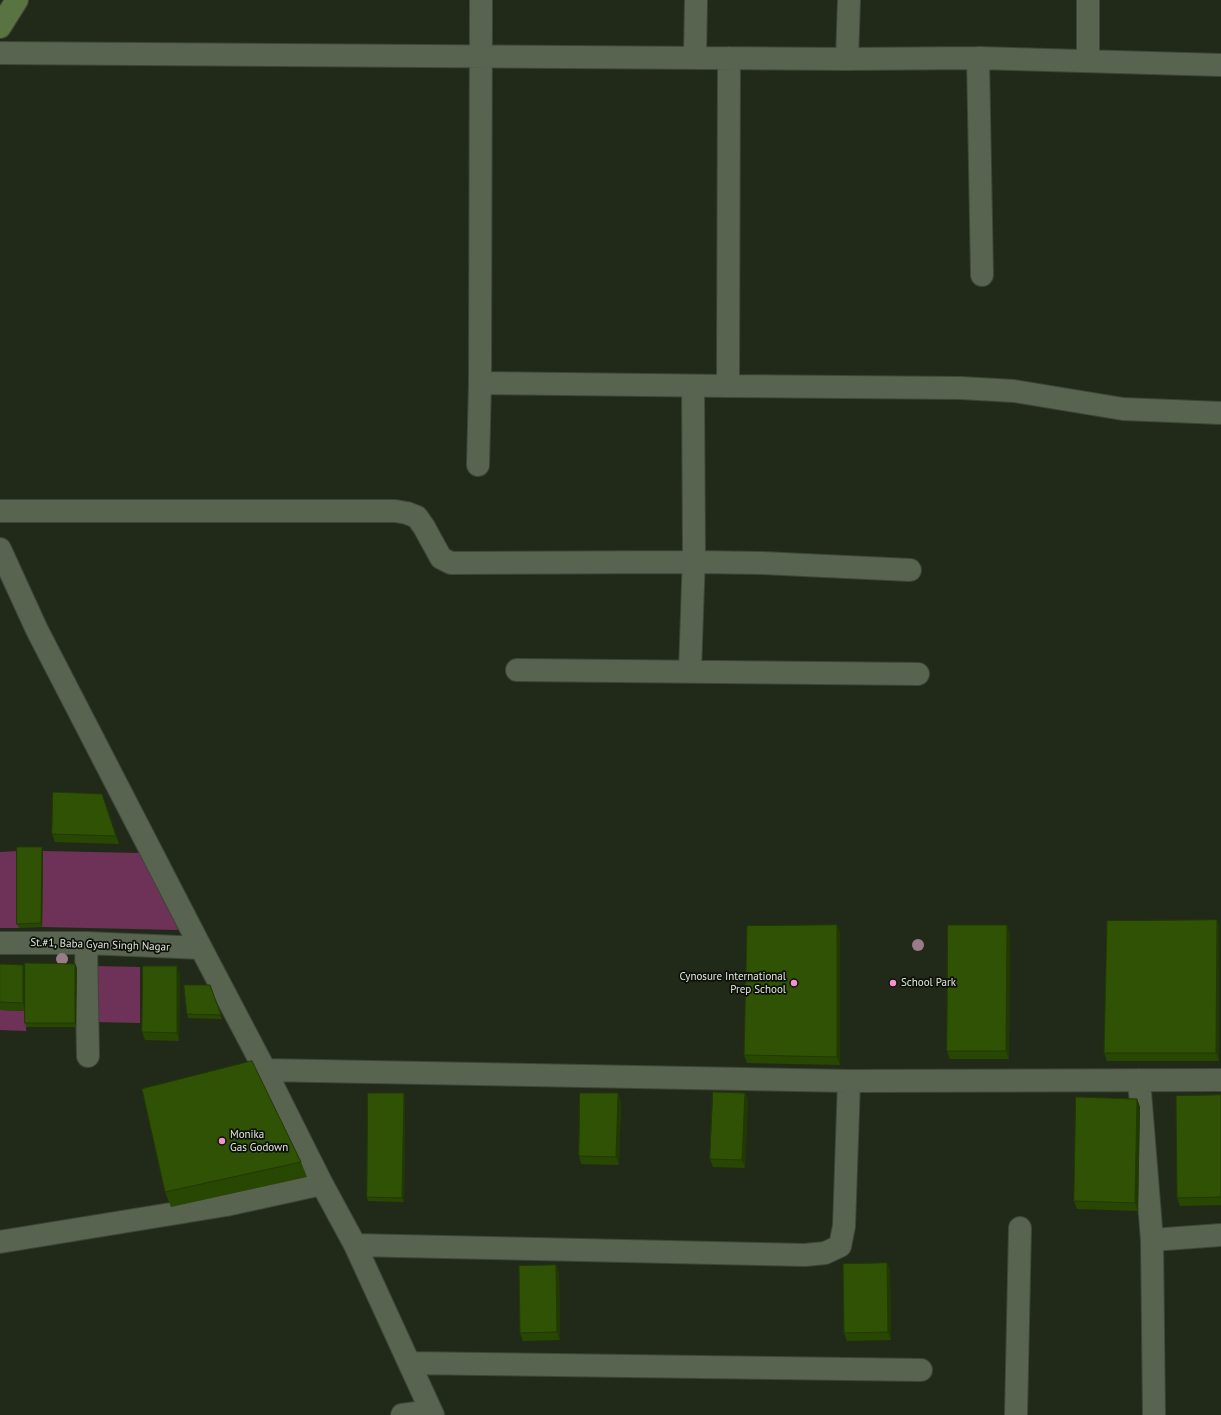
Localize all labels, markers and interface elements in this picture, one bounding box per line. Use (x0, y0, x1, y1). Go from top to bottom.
street label: St.#1, Baba Gyan Singh Nagar (30, 936, 170, 954)
place label: Cynosure International Prep School (679, 970, 786, 996)
place label: School Park (901, 976, 956, 990)
marker: Cynosure International Prep School (789, 978, 799, 988)
marker: School Park (888, 978, 898, 988)
place label: Monika Gas Godown (230, 1128, 288, 1154)
marker: Monika Gas Godown (217, 1136, 227, 1146)

